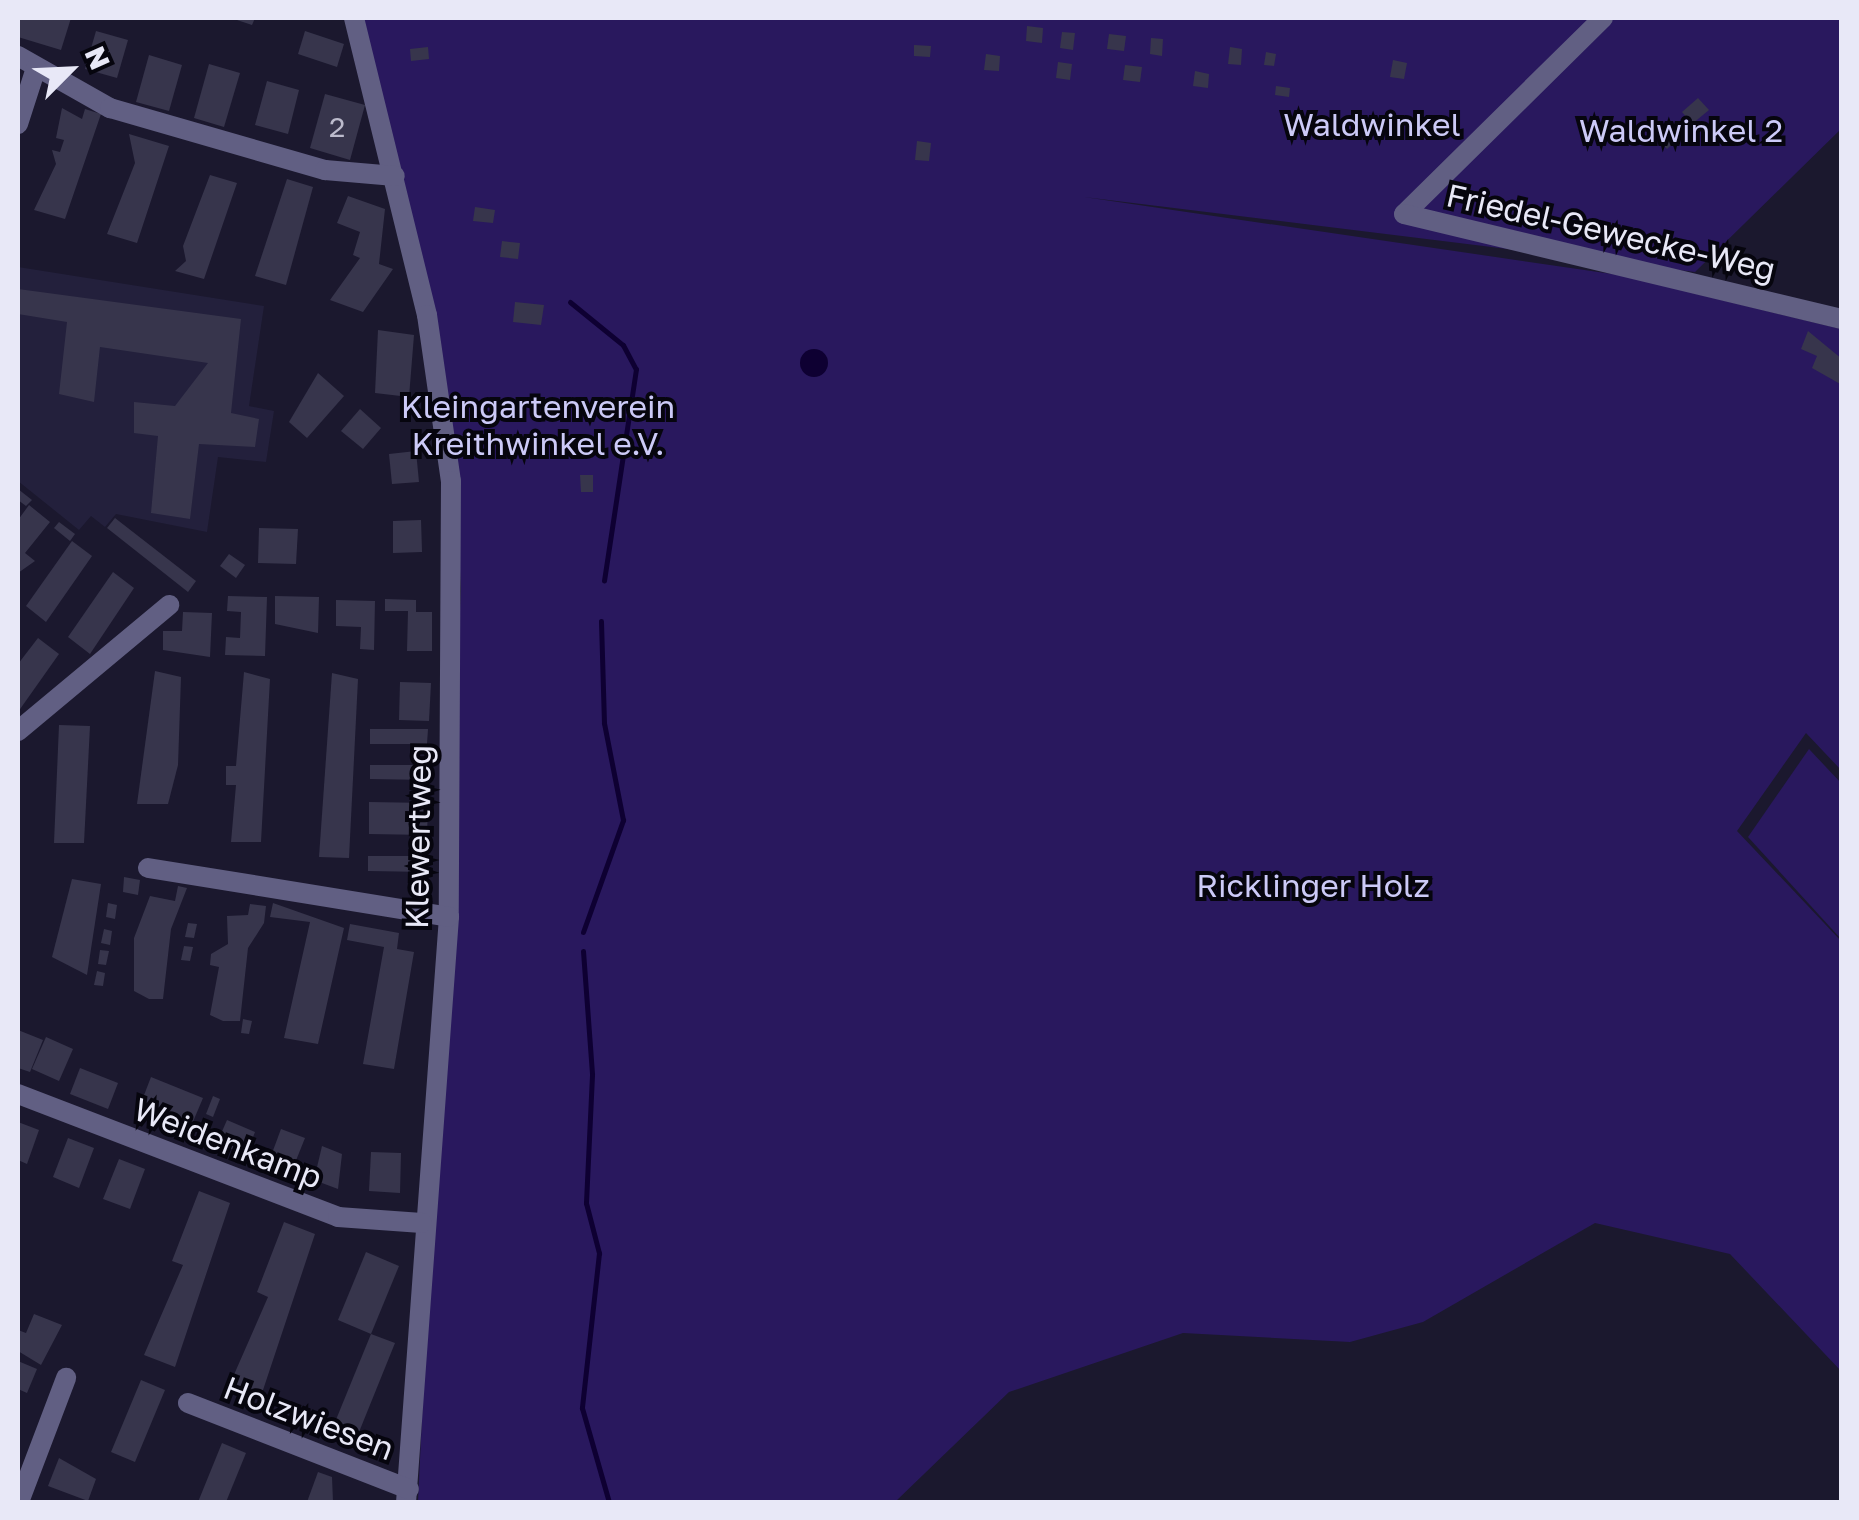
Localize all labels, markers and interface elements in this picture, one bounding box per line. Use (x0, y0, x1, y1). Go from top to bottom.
north arrow (20, 20, 120, 120)
text: N (78, 41, 117, 74)
park label: Waldwinkel (1283, 105, 1461, 143)
house number: 2 (329, 110, 345, 144)
park label: Waldwinkel 2 (1579, 111, 1783, 149)
street label: Friedel-Gewecke-Weg (1443, 175, 1779, 289)
park label: Kleingartenverein Kreithwinkel e.V. (401, 388, 675, 463)
street label: Klewertweg (397, 745, 439, 929)
park label: Ricklinger Holz (1196, 866, 1430, 904)
street label: Weidenkamp (129, 1090, 327, 1196)
street label: Holzwiesen (219, 1368, 399, 1468)

